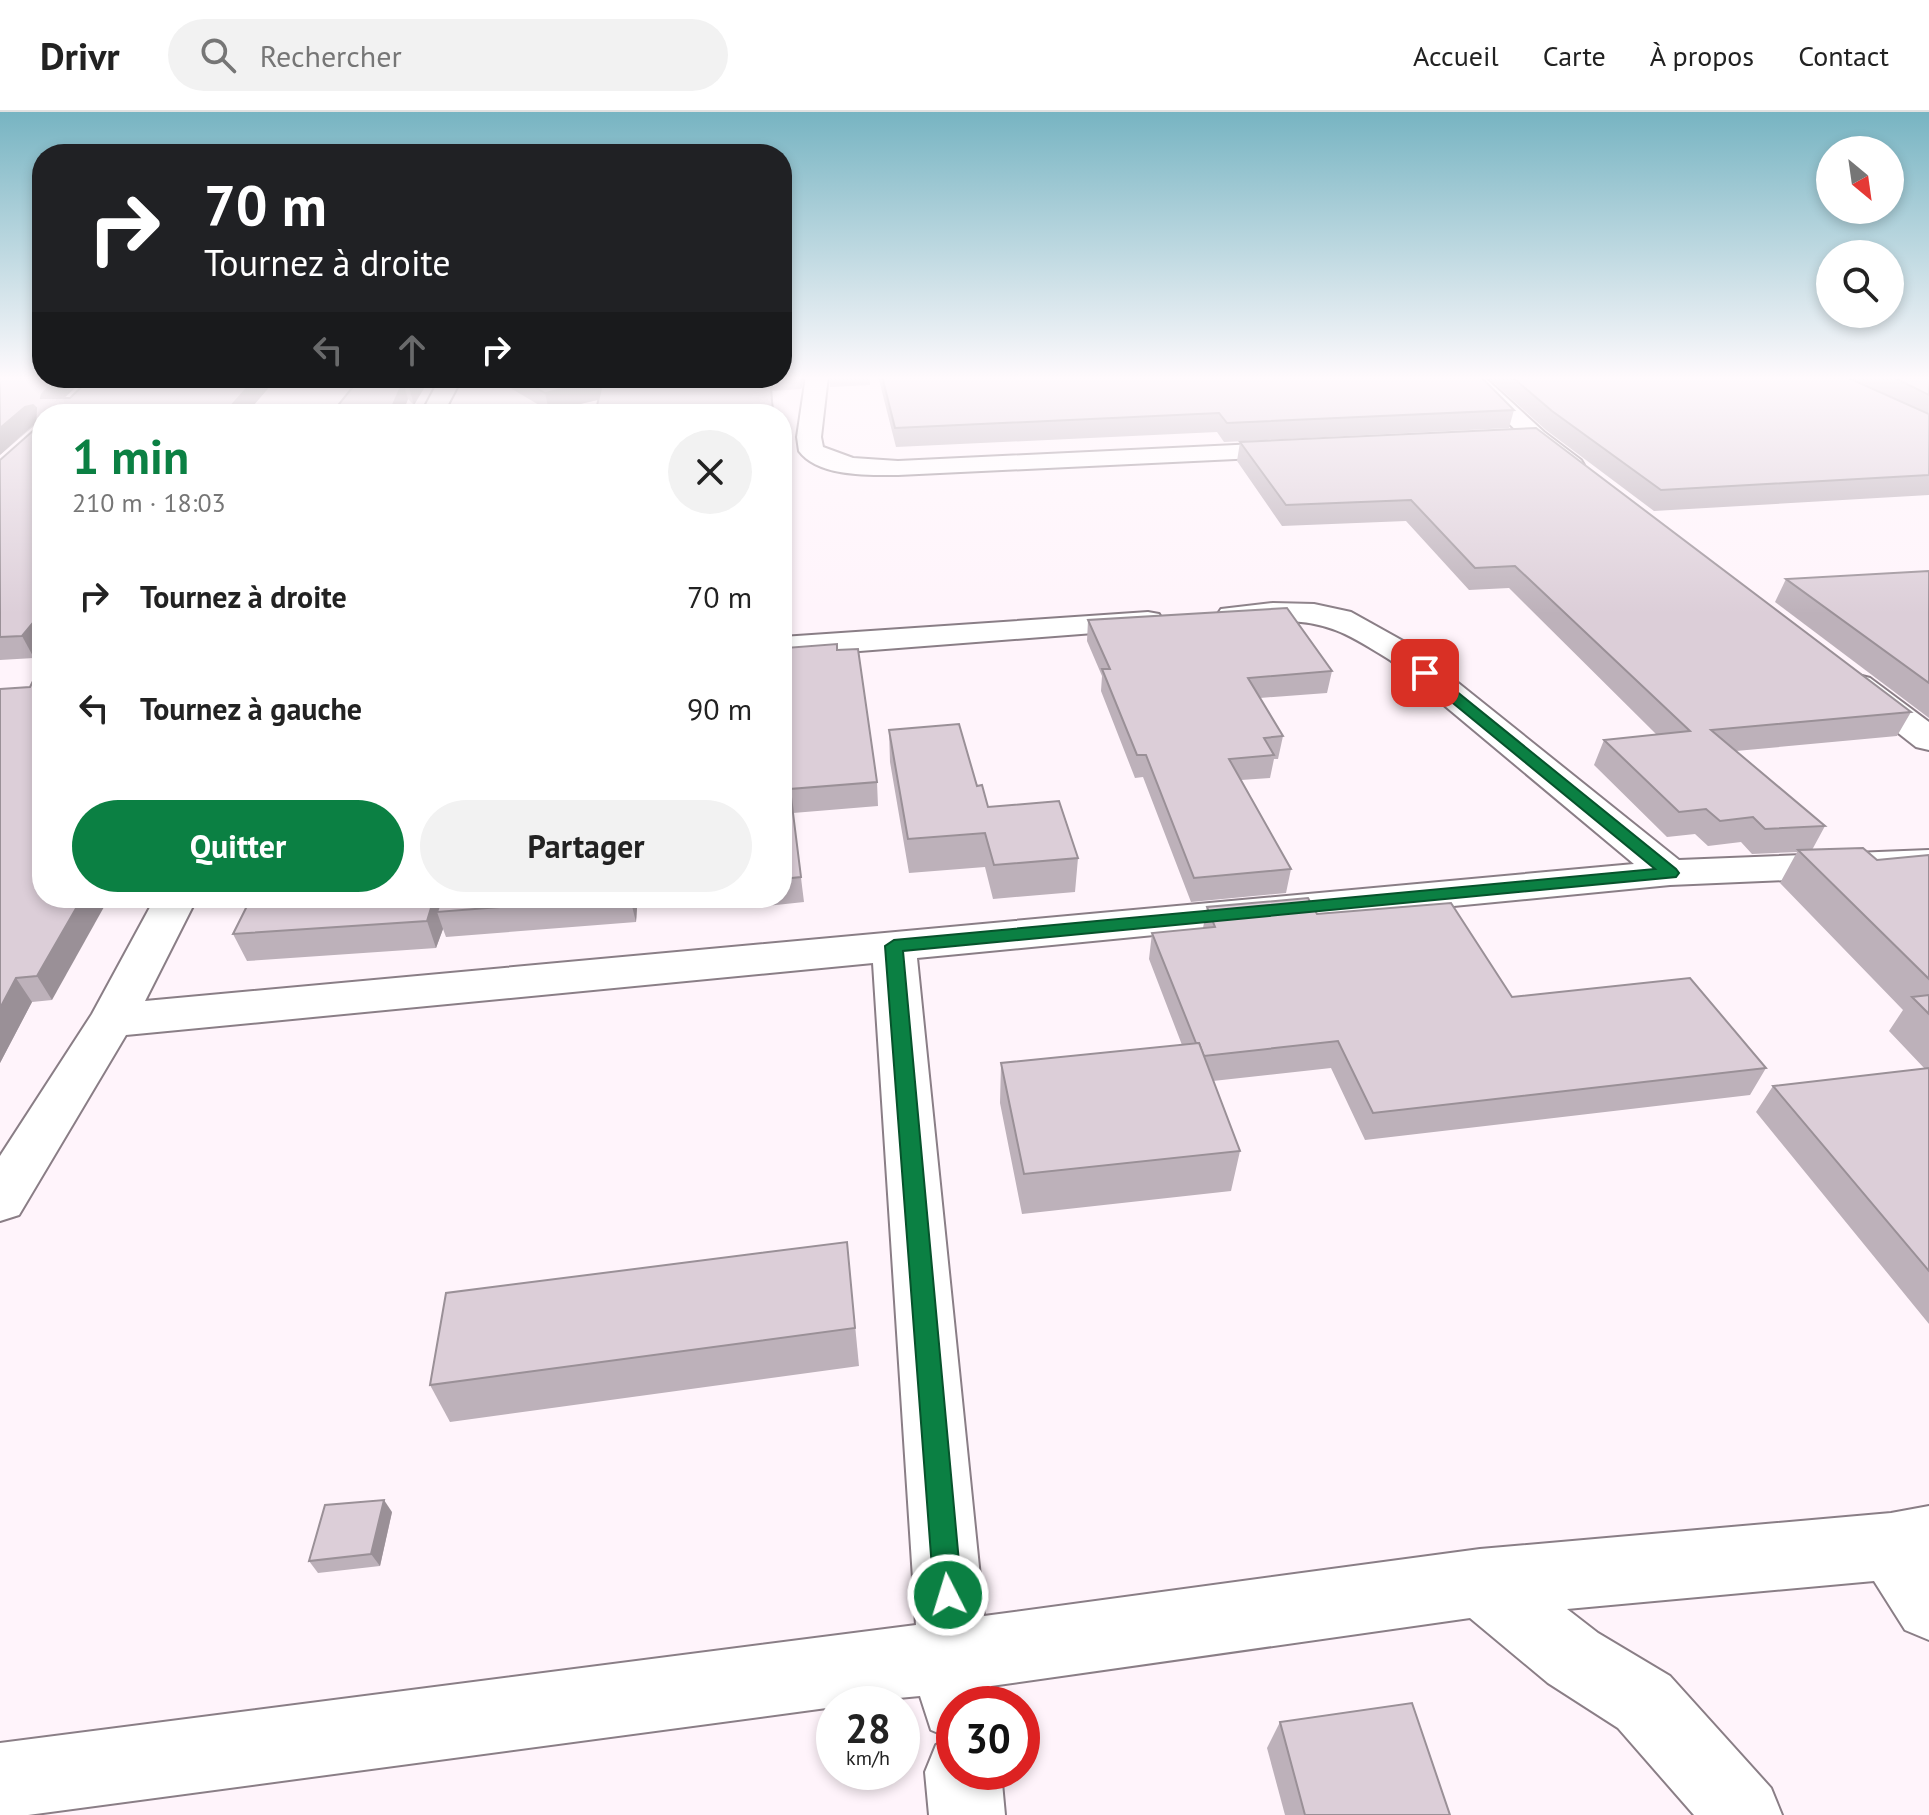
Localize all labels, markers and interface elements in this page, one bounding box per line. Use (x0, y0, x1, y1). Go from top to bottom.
search box (168, 19, 728, 91)
text: Drivr (40, 31, 120, 80)
icon: search (196, 33, 240, 77)
text: Rechercher (260, 36, 402, 75)
text: Accueil (1413, 37, 1499, 74)
text: Carte (1543, 37, 1606, 74)
text: À propos (1650, 37, 1754, 74)
text: Contact (1798, 37, 1889, 74)
north arrow (1816, 136, 1904, 224)
map controls (1816, 136, 1904, 328)
text: 70 m (204, 169, 327, 241)
icon: right (72, 176, 176, 280)
text: Tournez à droite (204, 239, 451, 286)
button: search (1816, 240, 1904, 328)
icon: left (306, 328, 350, 372)
icon: ahead (390, 328, 434, 372)
icon: right (474, 328, 518, 372)
text: 1 min (72, 425, 189, 487)
button: close (668, 430, 752, 514)
text: 210 m · 18:03 (72, 486, 226, 519)
icon: right (72, 574, 116, 618)
text: Tournez à droite (140, 577, 347, 616)
text: 70 m (687, 577, 752, 616)
pin (1391, 639, 1459, 707)
icon: arrive (1403, 651, 1447, 695)
icon: left (72, 686, 116, 730)
text: Tournez à gauche (140, 689, 362, 728)
text: 90 m (687, 689, 752, 728)
button: Quitter (72, 800, 404, 892)
button: Partager (420, 800, 752, 892)
position arrow (906, 1553, 990, 1637)
speed limit sign: 30 (936, 1686, 1040, 1790)
text: 28 (845, 1702, 891, 1754)
text: km/h (846, 1745, 890, 1771)

